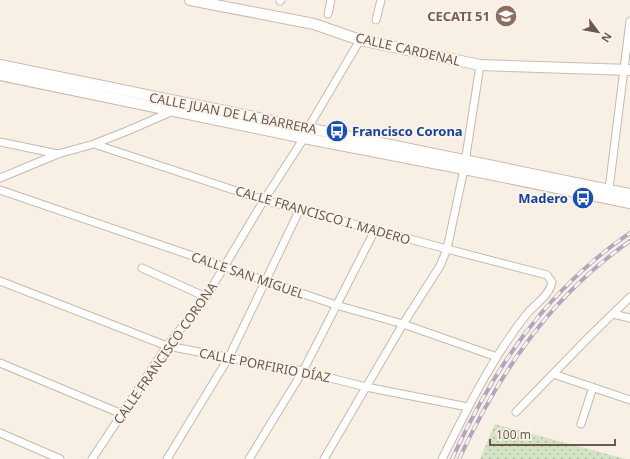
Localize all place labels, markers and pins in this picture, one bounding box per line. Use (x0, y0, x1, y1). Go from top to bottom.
school or university icon: CECATI 51 (493, 3, 519, 29)
place label: CECATI 51 (427, 7, 490, 25)
bus stop icon: Francisco Corona (324, 118, 350, 144)
place label: Francisco Corona (352, 122, 463, 140)
bus stop icon: Madero (570, 185, 596, 211)
place label: Madero (518, 189, 568, 207)

